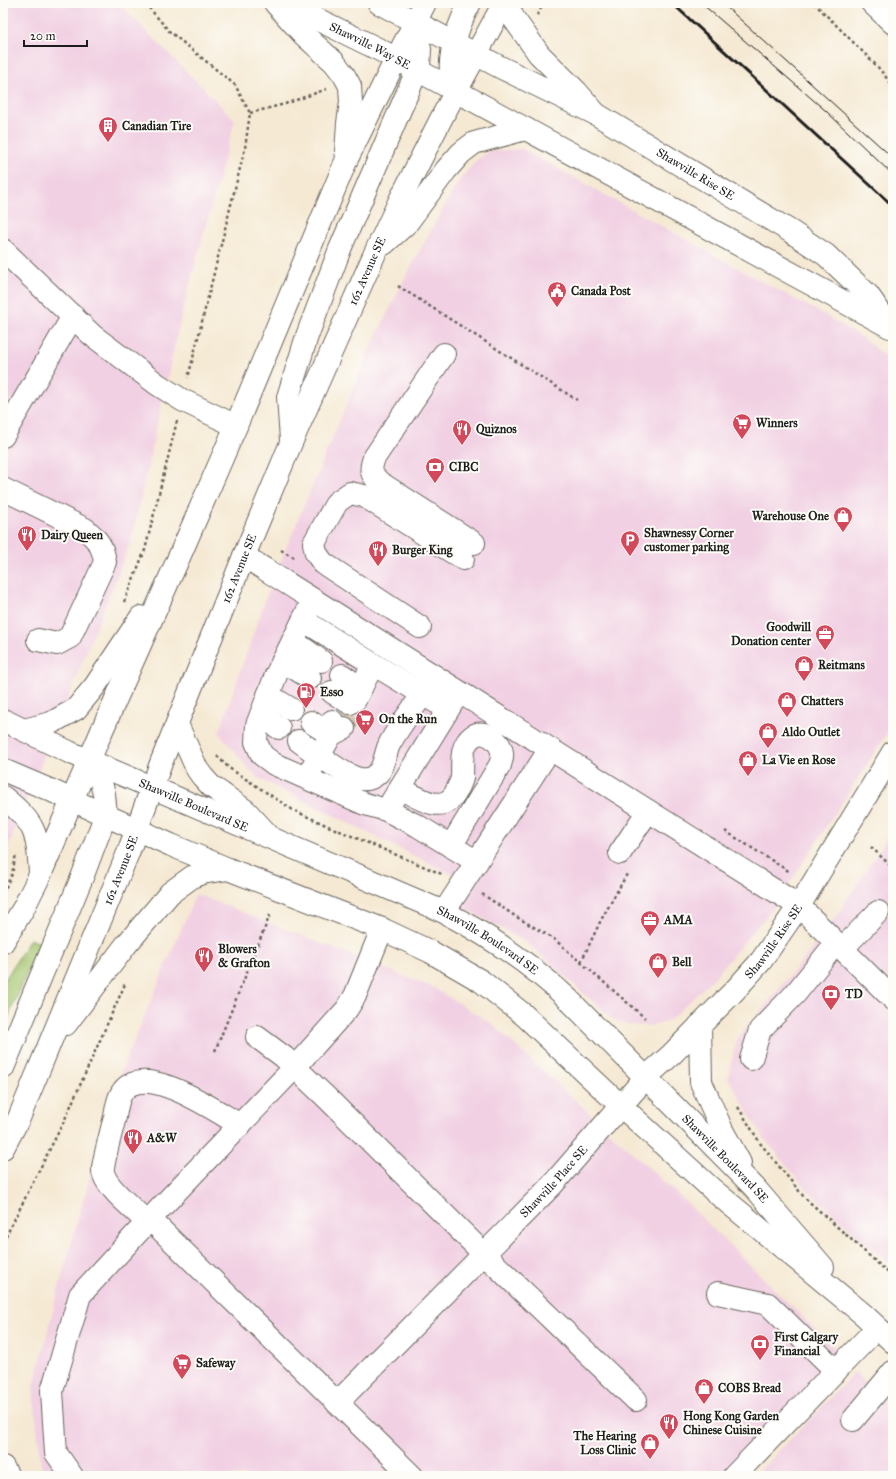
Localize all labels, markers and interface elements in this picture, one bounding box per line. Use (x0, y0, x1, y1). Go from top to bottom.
street label: Shawville Way SE (327, 19, 413, 72)
scale bar (24, 22, 87, 48)
text: 20 m (30, 29, 56, 43)
building icon: Canadian Tire (97, 115, 119, 143)
place label: Canadian Tire (122, 119, 191, 133)
street label: Shawville Rise SE (654, 145, 738, 203)
street label: 162 Avenue SE (346, 234, 389, 307)
public building icon: Canada Post (546, 280, 568, 308)
place label: Canada Post (571, 284, 632, 298)
supermarket icon: Winners (731, 412, 753, 440)
place label: Winners (756, 416, 798, 430)
restaurant icon: Quiznos (451, 418, 473, 446)
place label: Quiznos (476, 422, 517, 437)
bank icon: CIBC (424, 456, 446, 484)
place label: CIBC (449, 460, 478, 474)
shop icon: Warehouse One (832, 505, 854, 533)
place label: Warehouse One (752, 509, 829, 523)
restaurant icon: Dairy Queen (16, 524, 38, 552)
place label: Shawnessy Corner customer parking (644, 526, 734, 555)
place label: Dairy Queen (41, 528, 103, 543)
parking icon: Shawnessy Corner customer parking (619, 529, 641, 557)
street label: 162 Avenue SE (219, 531, 260, 605)
restaurant icon: Burger King (367, 539, 389, 567)
place label: Burger King (392, 543, 453, 558)
place label: Goodwill Donation center (731, 620, 812, 648)
office icon: Goodwill Donation center (814, 623, 836, 651)
shop icon: Reitmans (793, 654, 815, 682)
place label: Reitmans (818, 658, 866, 672)
fuel station icon: Esso (295, 681, 317, 709)
place label: Esso (320, 685, 344, 699)
shop icon: Chatters (776, 690, 798, 718)
place label: Chatters (801, 694, 844, 708)
supermarket icon: On the Run (354, 708, 376, 736)
place label: On the Run (379, 712, 437, 726)
shop icon: Aldo Outlet (757, 721, 779, 749)
place label: Aldo Outlet (781, 725, 841, 739)
shop icon: La Vie en Rose (737, 749, 759, 777)
place label: La Vie en Rose (762, 753, 836, 767)
street label: Shawville Boulevard SE (137, 776, 251, 835)
street label: 162 Avenue SE (100, 833, 141, 907)
street label: Shawville Rise SE (742, 901, 805, 982)
street label: Shawville Boulevard SE (435, 903, 542, 978)
office icon: AMA (639, 909, 661, 937)
place label: AMA (663, 913, 693, 927)
place label: Blowers & Grafton (218, 942, 271, 970)
restaurant icon: Blowers & Grafton (193, 945, 215, 973)
shop icon: Bell (647, 951, 669, 979)
place label: Bell (672, 955, 692, 969)
bank icon: TD (820, 983, 842, 1011)
place label: TD (844, 987, 863, 1001)
street label: Shawville Boulevard SE (679, 1111, 772, 1206)
restaurant icon: A&W (122, 1127, 144, 1155)
place label: A&W (146, 1131, 177, 1145)
street label: Shawville Place SE (517, 1142, 591, 1220)
place label: First Calgary Financial (774, 1330, 840, 1358)
bank icon: First Calgary Financial (749, 1333, 771, 1361)
supermarket icon: Safeway (171, 1352, 193, 1380)
place label: Safeway (196, 1356, 237, 1371)
shop icon: COBS Bread (693, 1377, 715, 1405)
place label: COBS Bread (718, 1381, 782, 1395)
place label: Hong Kong Garden Chinese Cuisine (683, 1409, 780, 1437)
restaurant icon: Hong Kong Garden Chinese Cuisine (658, 1412, 680, 1440)
place label: The Hearing Loss Clinic (572, 1429, 636, 1457)
shop icon: The Hearing Loss Clinic (639, 1432, 661, 1460)

